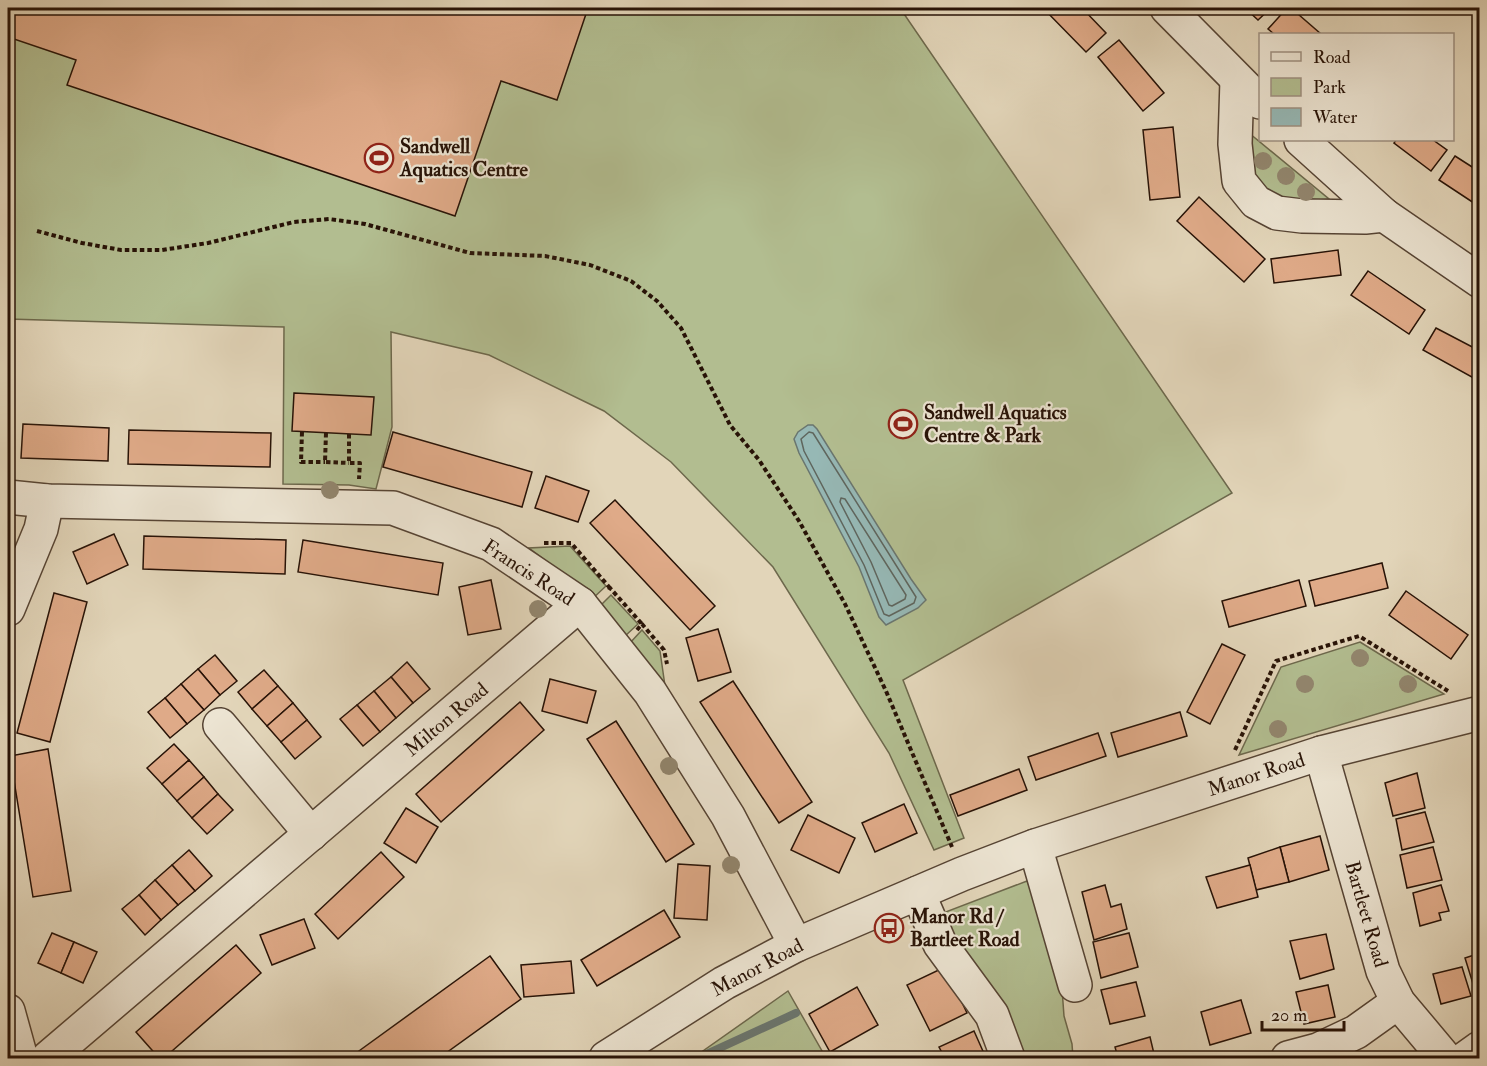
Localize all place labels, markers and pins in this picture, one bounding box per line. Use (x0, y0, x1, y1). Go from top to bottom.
place label: Sandwell Aquatics Centre (399, 134, 529, 183)
sports icon: Sandwell Aquatics Centre (363, 142, 395, 174)
place label: Sandwell Aquatics Centre & Park (924, 400, 1067, 448)
sports icon: Sandwell Aquatics Centre & Park (887, 408, 919, 440)
place label: Manor Rd / Bartleet Road (909, 904, 1020, 952)
bus stop icon: Manor Rd / Bartleet Road (873, 912, 905, 944)

